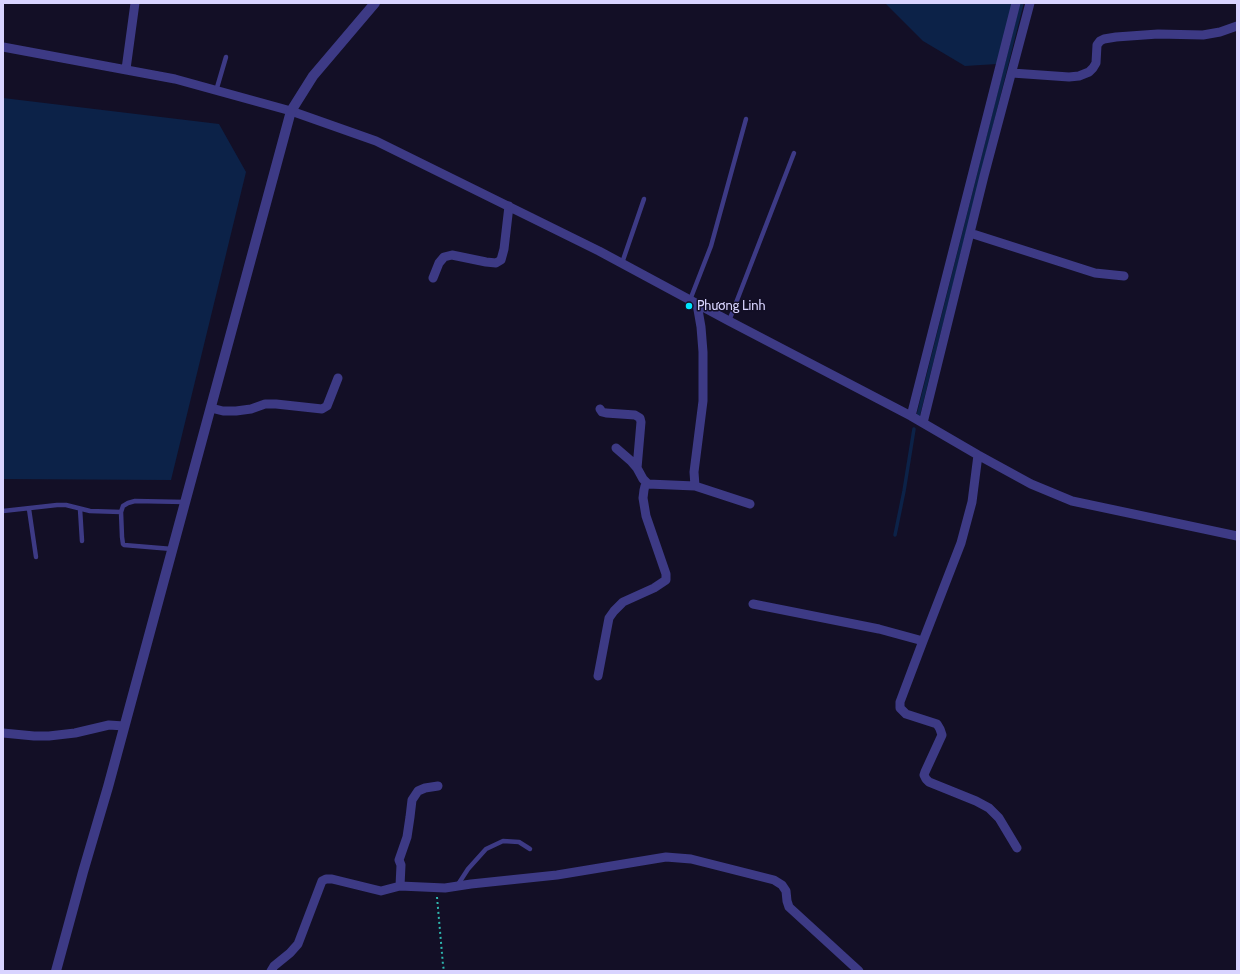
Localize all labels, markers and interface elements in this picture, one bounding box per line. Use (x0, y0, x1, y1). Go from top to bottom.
place label: Phương Linh (697, 298, 766, 314)
marker: Phương Linh (684, 301, 694, 311)

